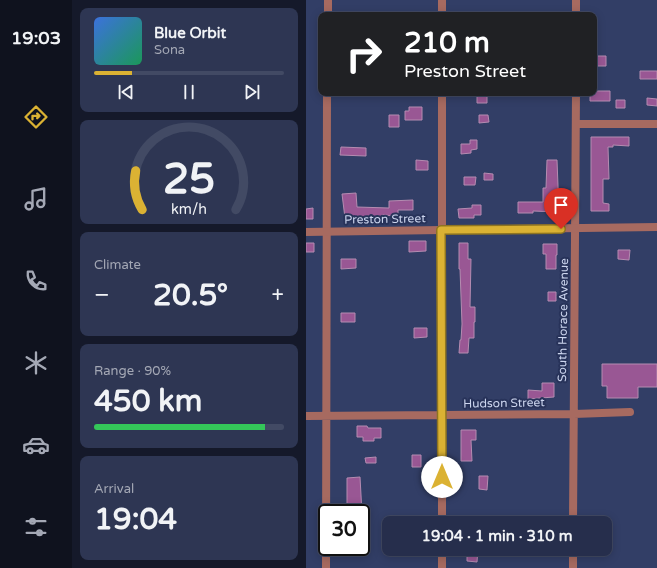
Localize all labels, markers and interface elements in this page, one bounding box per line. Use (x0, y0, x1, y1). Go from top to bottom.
text: Blue Orbit (154, 24, 226, 42)
text: 210 m (404, 26, 490, 60)
text: 19:03 (11, 27, 61, 49)
icon: right (338, 28, 390, 80)
text: Sona (154, 42, 185, 58)
text: Preston Street (404, 60, 526, 82)
icon: previous (115, 81, 137, 103)
icon: pause (178, 81, 200, 103)
icon: next (241, 81, 263, 103)
icon: directions (22, 103, 50, 131)
text: 25 (163, 155, 215, 205)
icon: music (22, 185, 50, 213)
pin (544, 188, 578, 229)
icon: arrive (550, 194, 572, 216)
text: km/h (171, 201, 207, 218)
street label: Preston Street (344, 211, 426, 227)
text: Climate (94, 257, 141, 273)
street label: South Horace Avenue (555, 258, 571, 382)
icon: phone (22, 267, 50, 295)
text: 20.5° (153, 277, 228, 314)
text: − (94, 282, 110, 308)
text: + (272, 282, 284, 308)
icon: climate (22, 349, 50, 377)
text: Range · 90% (94, 363, 171, 379)
text: 450 km (94, 383, 202, 420)
street label: Hudson Street (463, 395, 545, 411)
icon: car (22, 431, 50, 459)
position arrow (421, 456, 463, 498)
text: Arrival (94, 481, 134, 497)
text: 19:04 (94, 501, 177, 538)
speed limit sign: 30 (318, 504, 370, 556)
icon: filters (22, 513, 50, 541)
text: 19:04 · 1 min · 310 m (422, 527, 572, 545)

